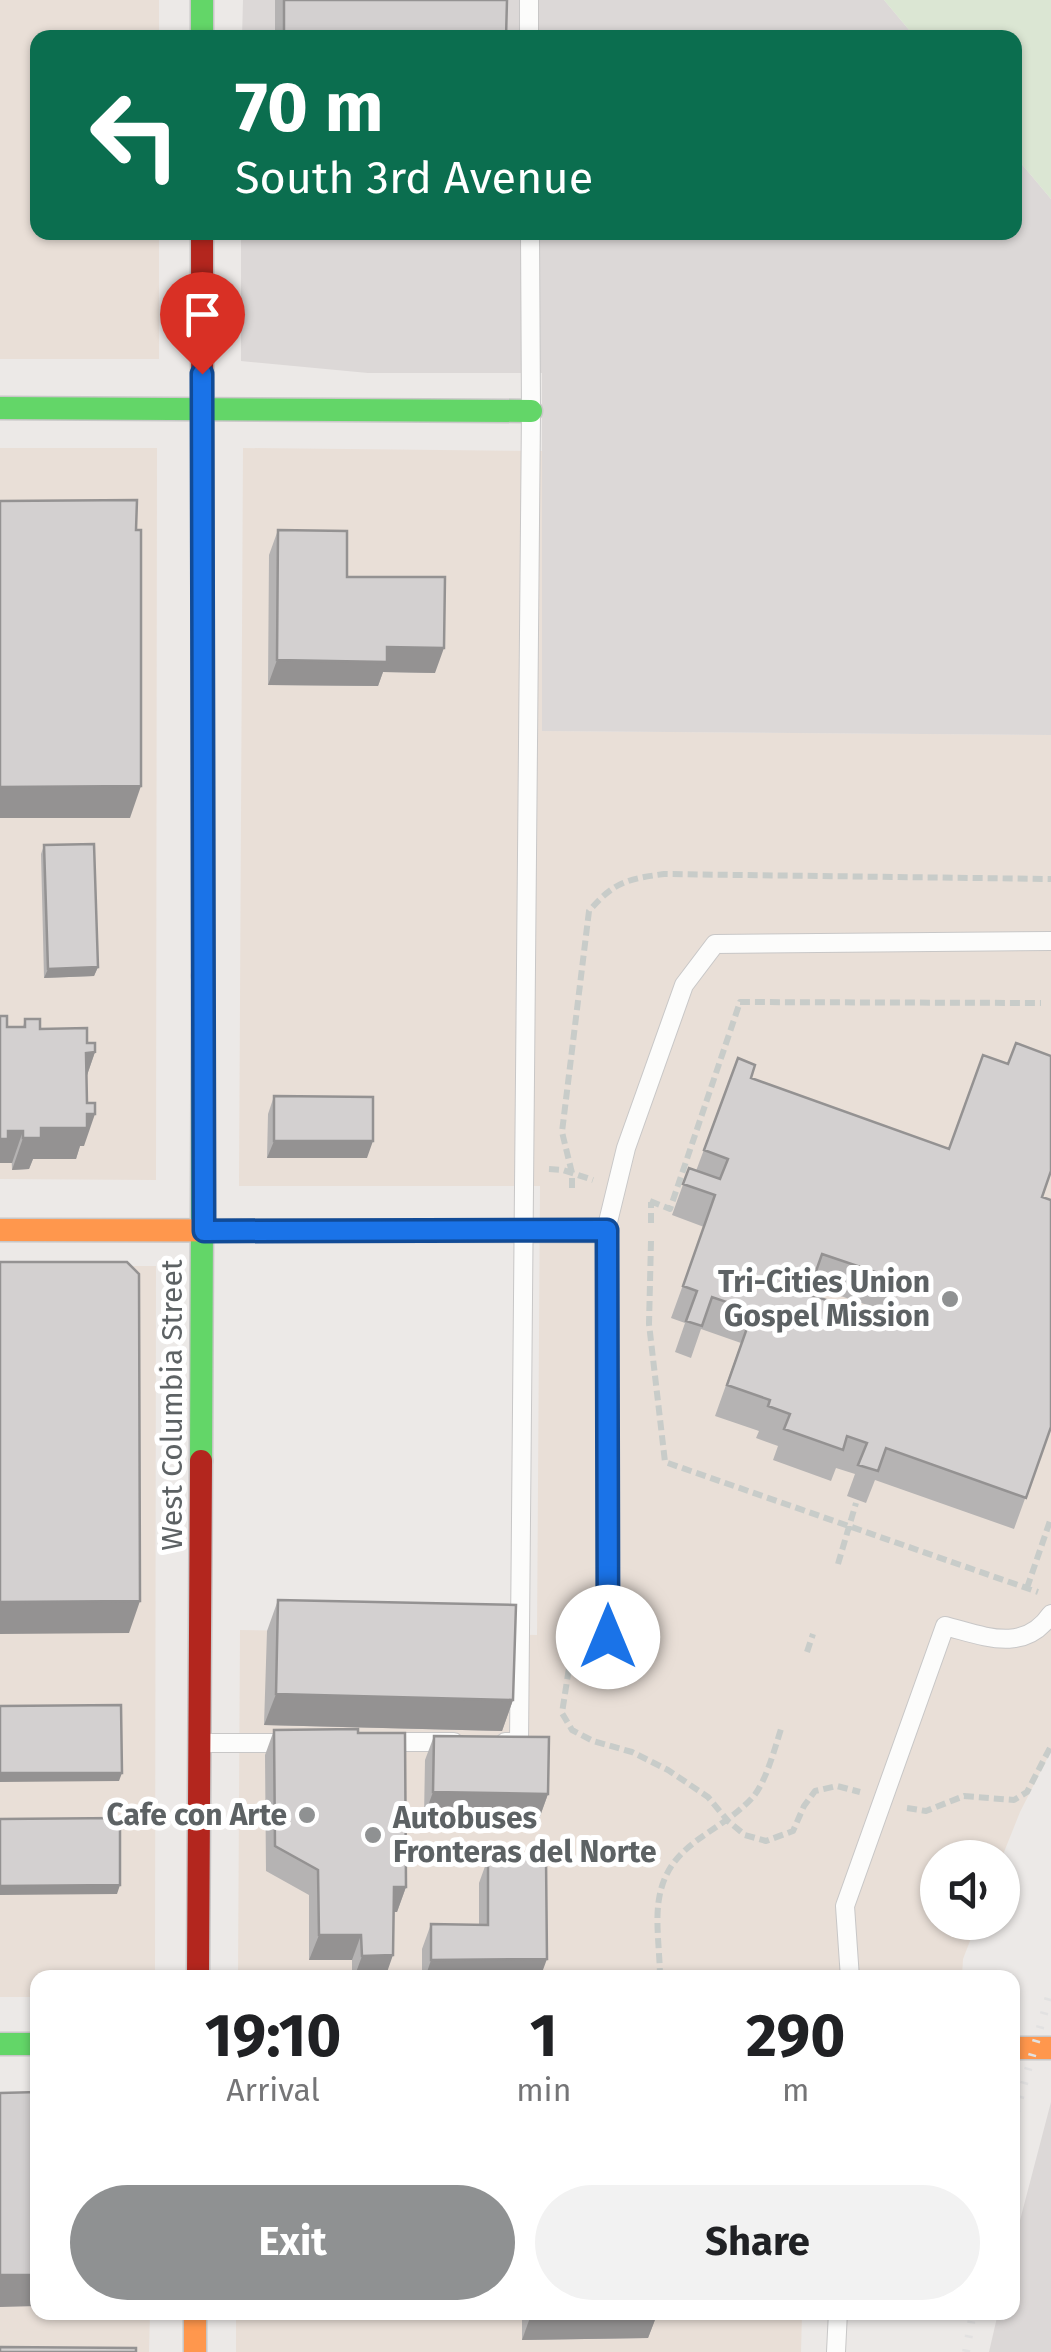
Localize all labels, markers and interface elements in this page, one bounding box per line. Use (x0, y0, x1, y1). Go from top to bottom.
text: 70 m (235, 66, 384, 150)
icon: left (70, 70, 200, 200)
text: South 3rd Avenue (235, 151, 593, 205)
pin (160, 272, 245, 375)
icon: arrive (175, 287, 230, 342)
street label: West Columbia Street (154, 1259, 190, 1551)
place label: Tri-Cities Union Gospel Mission (718, 1264, 930, 1334)
marker: Tri-Cities Union Gospel Mission (939, 1288, 961, 1310)
position arrow (556, 1585, 660, 1689)
place label: Cafe con Arte (107, 1797, 287, 1833)
place label: Autobuses Fronteras del Norte (392, 1800, 656, 1870)
marker: Cafe con Arte (296, 1804, 318, 1826)
marker: Autobuses Fronteras del Norte (362, 1824, 384, 1846)
map controls (920, 1840, 1020, 1940)
button: sound (920, 1840, 1020, 1940)
text: 19:10 (205, 2000, 341, 2072)
text: 1 (530, 2000, 558, 2072)
text: 290 (746, 2000, 845, 2072)
text: Arrival (226, 2071, 320, 2109)
text: min (516, 2071, 571, 2109)
text: m (782, 2071, 809, 2109)
button: Exit (70, 2185, 515, 2300)
button: Share (535, 2185, 980, 2300)

